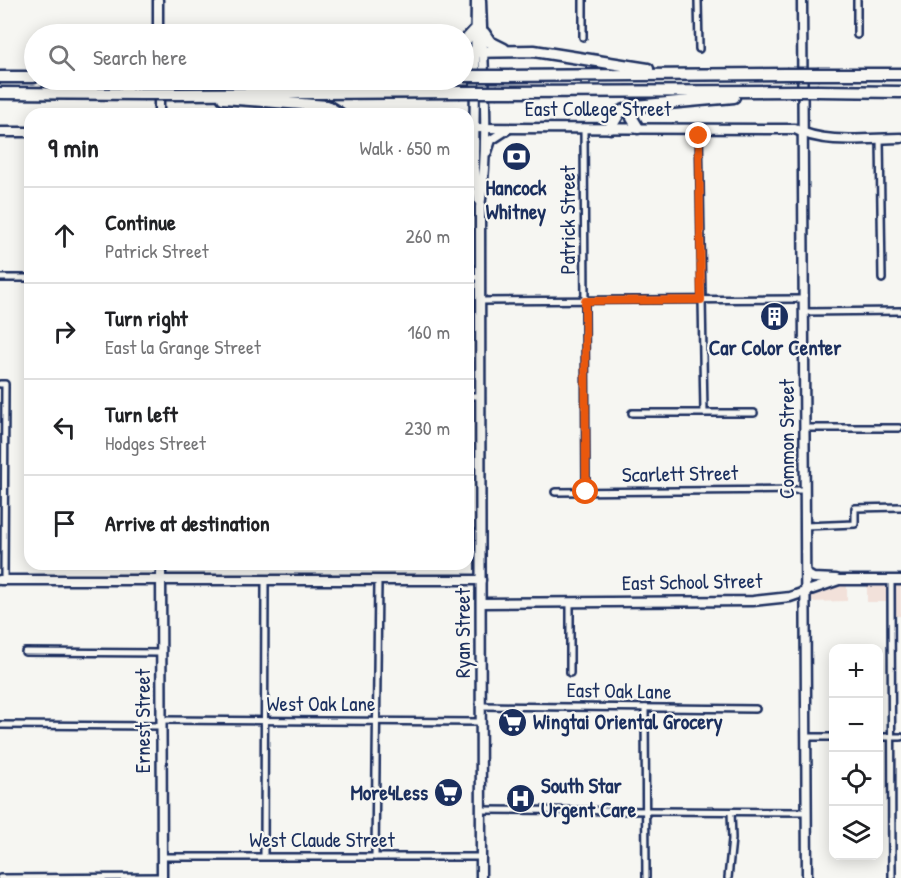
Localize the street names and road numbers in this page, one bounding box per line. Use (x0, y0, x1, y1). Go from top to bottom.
street label: East College Street (525, 94, 672, 123)
street label: Patrick Street (553, 165, 582, 274)
street label: Common Street (772, 378, 801, 499)
street label: Scarlett Street (622, 458, 739, 489)
street label: East School Street (621, 566, 763, 597)
street label: Ryan Street (448, 587, 477, 678)
street label: Ernest Street (128, 668, 157, 773)
street label: East Oak Lane (566, 675, 672, 706)
street label: West Oak Lane (267, 689, 375, 718)
street label: West Claude Street (249, 825, 395, 854)

